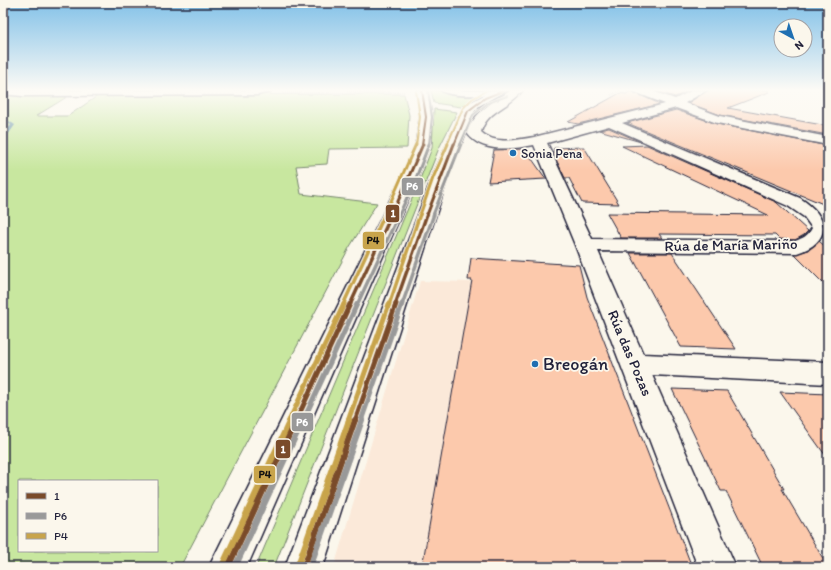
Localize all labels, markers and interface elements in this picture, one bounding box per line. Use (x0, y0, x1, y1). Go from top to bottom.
north arrow (773, 18, 813, 58)
text: N (792, 38, 806, 53)
place label: Sonia Pena (521, 146, 583, 161)
marker: Sonia Pena (508, 148, 518, 158)
line badge: P6 (401, 177, 424, 196)
text: P6 (406, 180, 418, 193)
line badge: 1 (385, 204, 400, 223)
text: 1 (390, 207, 396, 220)
line badge: P4 (362, 231, 385, 250)
text: P4 (367, 234, 380, 247)
street label: Rúa de María Mariño (664, 235, 798, 255)
street label: Rúa das Pozas (604, 307, 656, 399)
place label: Breogán (543, 353, 608, 375)
marker: Breogán (530, 359, 540, 369)
line badge: P6 (291, 412, 314, 432)
text: P6 (296, 416, 308, 429)
line badge: 1 (275, 439, 291, 459)
text: 1 (280, 443, 286, 456)
line badge: P4 (253, 465, 276, 484)
text: P4 (259, 468, 272, 481)
legend (18, 480, 158, 552)
text: 1 (54, 489, 60, 503)
text: P6 (54, 509, 67, 523)
text: P4 (54, 529, 68, 543)

